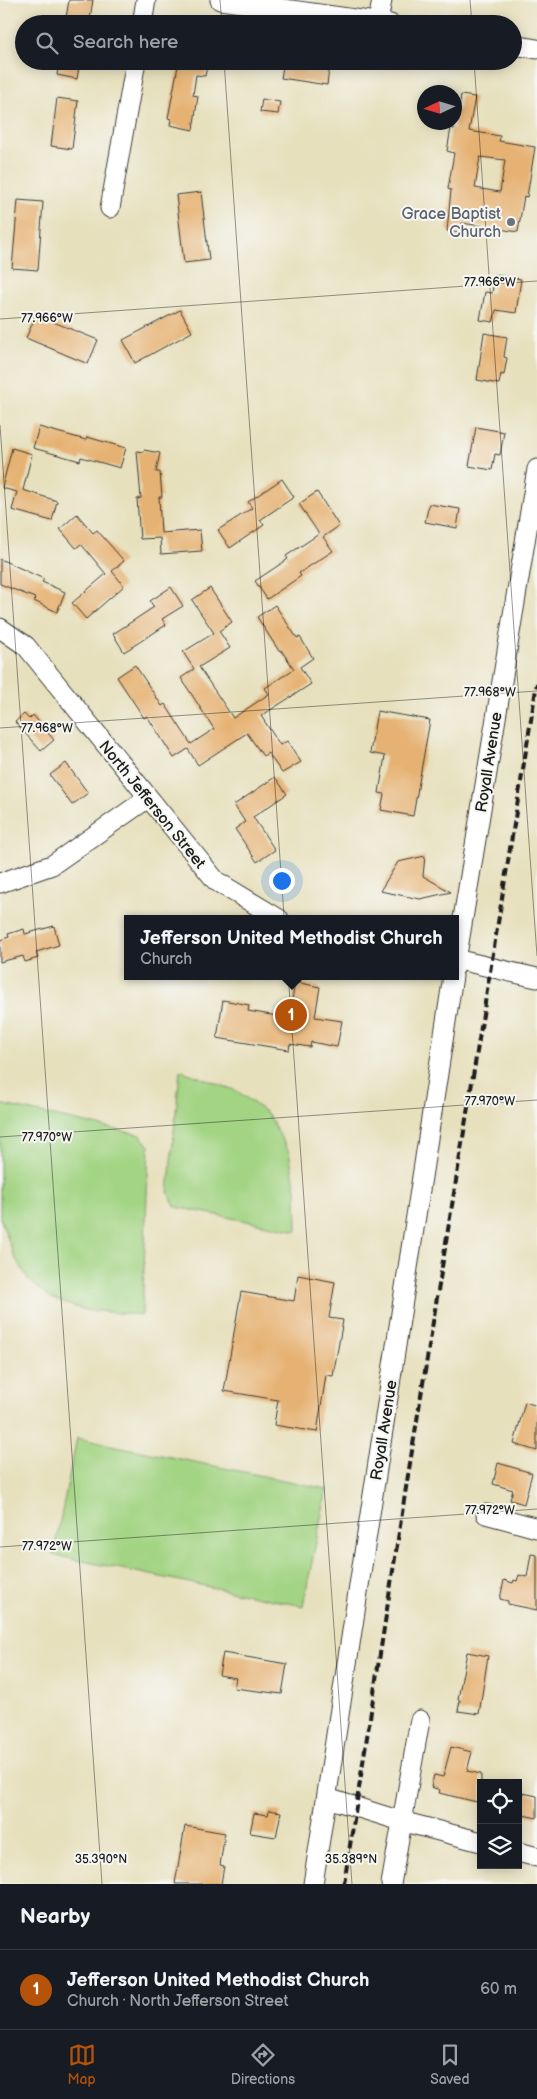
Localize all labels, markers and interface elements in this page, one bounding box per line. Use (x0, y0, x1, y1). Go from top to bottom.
search box (15, 15, 522, 70)
icon: search (33, 29, 61, 57)
text: Search here (73, 31, 178, 54)
north arrow (417, 85, 462, 130)
place label: Grace Baptist Church (402, 205, 501, 242)
marker: Grace Baptist Church (505, 216, 517, 228)
text: 77.966°W (464, 275, 516, 290)
text: 77.966°W (21, 311, 73, 326)
text: 77.968°W (464, 685, 516, 700)
street label: Royall Avenue (472, 710, 507, 814)
text: 77.968°W (21, 721, 73, 736)
street label: North Jefferson Street (94, 737, 209, 873)
your location (269, 868, 295, 894)
popup (124, 915, 459, 980)
text: Jefferson United Methodist Church (140, 927, 443, 950)
text: Church (140, 950, 192, 969)
pin: 1 (275, 996, 307, 1034)
text: 77.970°W (465, 1094, 515, 1109)
text: 77.970°W (22, 1130, 72, 1145)
street label: Royall Avenue (367, 1378, 402, 1482)
text: 77.972°W (465, 1503, 515, 1518)
text: 77.972°W (22, 1539, 72, 1554)
map controls (477, 1779, 522, 1869)
button: locate (477, 1779, 522, 1824)
button: layers (477, 1824, 522, 1869)
text: 35.390°N (75, 1852, 127, 1867)
text: 35.389°N (325, 1852, 377, 1867)
text: Nearby (20, 1904, 90, 1929)
text: Jefferson United Methodist Church (67, 1969, 369, 1992)
text: 1 (33, 1980, 39, 1999)
text: 60 m (480, 1980, 517, 1999)
text: Church · North Jefferson Street (67, 1992, 288, 2011)
tab: Map (68, 2041, 96, 2088)
tab: Directions (231, 2041, 295, 2088)
tab: Saved (430, 2041, 469, 2088)

